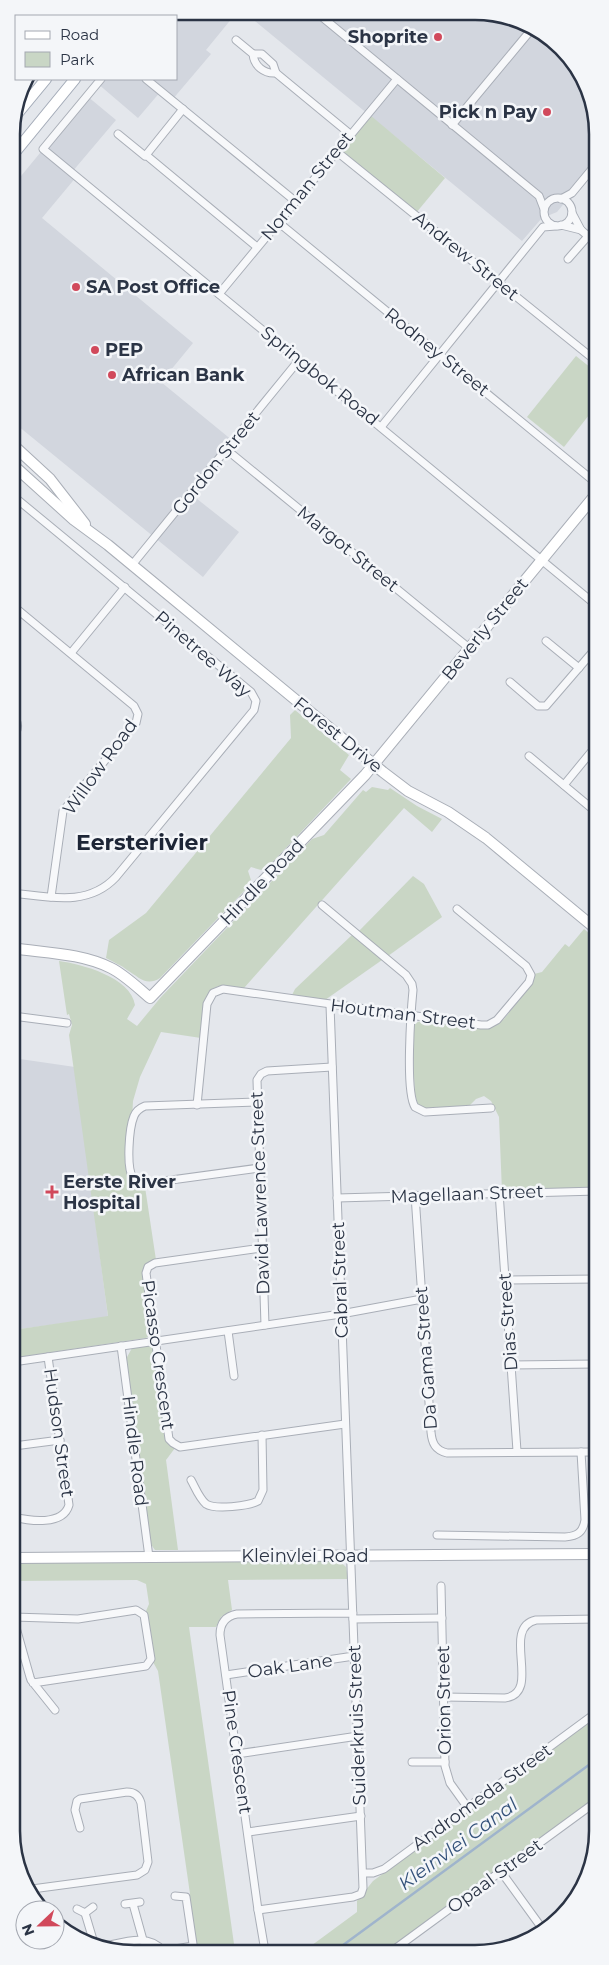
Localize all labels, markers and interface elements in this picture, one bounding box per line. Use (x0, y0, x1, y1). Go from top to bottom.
legend (15, 15, 178, 80)
text: Road (60, 25, 99, 44)
place label: Shoprite (348, 26, 428, 48)
marker: Shoprite (432, 31, 444, 43)
text: Park (60, 50, 94, 69)
place label: Pick n Pay (439, 101, 537, 123)
marker: Pick n Pay (541, 106, 553, 118)
street label: Norman Street (256, 127, 358, 245)
street label: Andrew Street (409, 207, 523, 305)
place label: SA Post Office (86, 276, 220, 298)
marker: SA Post Office (70, 281, 82, 293)
street label: Rodney Street (380, 303, 494, 401)
street label: Springbok Road (256, 322, 384, 430)
place label: PEP (105, 339, 143, 361)
marker: PEP (89, 344, 101, 356)
place label: African Bank (121, 364, 244, 386)
marker: African Bank (106, 369, 118, 381)
street label: Gordon Street (167, 407, 265, 519)
street label: Margot Street (293, 501, 403, 597)
street label: Beverly Street (437, 573, 533, 685)
street label: Pinetree Way (150, 606, 256, 702)
street label: Forest Drive (289, 692, 387, 778)
street label: Willow Road (58, 715, 142, 819)
district label: Eersterivier (76, 829, 208, 856)
street label: Hindle Road (215, 834, 309, 930)
street label: Houtman Street (329, 994, 477, 1034)
street label: David Lawrence Street (245, 1091, 275, 1295)
place label: Eerste River Hospital (63, 1171, 176, 1214)
street label: Magellaan Street (390, 1180, 544, 1208)
marker: Eerste River Hospital (45, 1185, 59, 1199)
street label: Cabral Street (327, 1221, 353, 1339)
street label: Dias Street (494, 1272, 522, 1372)
street label: Picasso Crescent (137, 1278, 179, 1432)
street label: Da Gama Street (410, 1286, 442, 1430)
street label: Hudson Street (39, 1367, 79, 1499)
street label: Hindle Road (117, 1394, 153, 1508)
street label: Kleinvlei Road (241, 1545, 369, 1567)
street label: Suiderkruis Street (343, 1644, 371, 1806)
street label: Orion Street (432, 1645, 456, 1755)
street label: Oak Lane (246, 1649, 334, 1683)
street label: Pine Crescent (217, 1688, 257, 1816)
street label: Andromeda Street (408, 1739, 556, 1855)
water label: Kleinvlei Canal (394, 1793, 523, 1895)
street label: Opaal Street (443, 1834, 547, 1918)
north arrow (15, 1900, 65, 1950)
text: N (17, 1921, 38, 1938)

